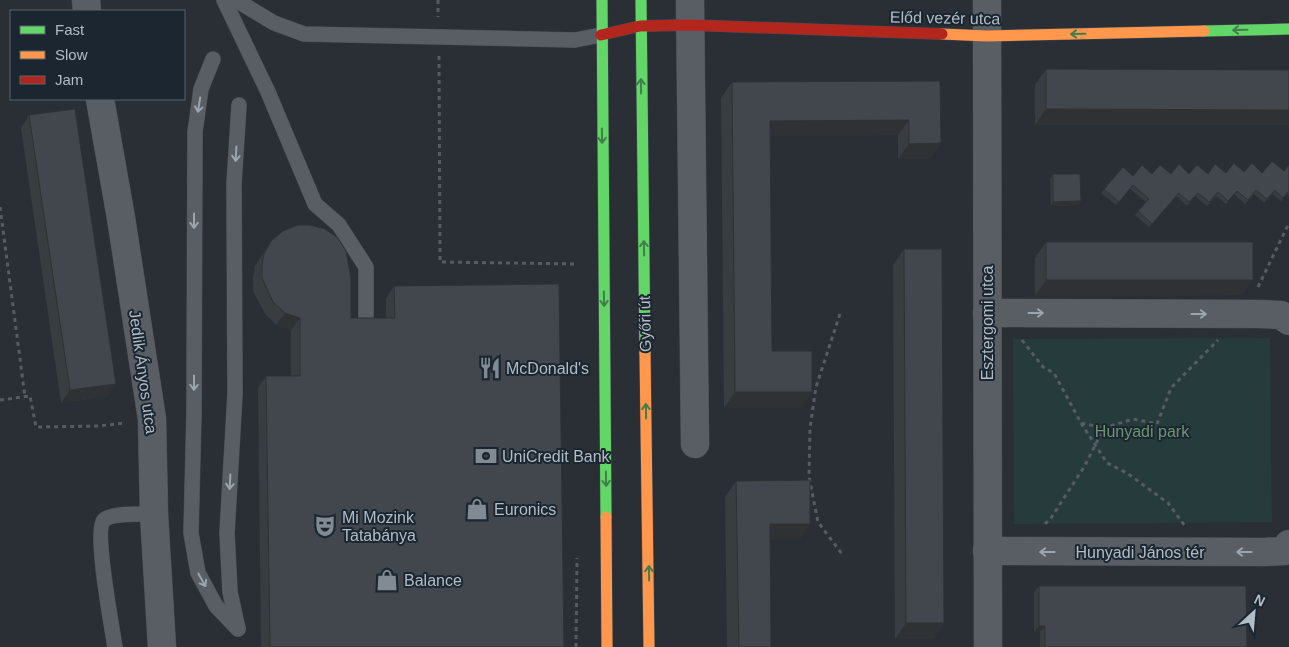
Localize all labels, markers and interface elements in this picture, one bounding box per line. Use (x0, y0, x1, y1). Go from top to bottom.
street label: Előd vezér utca (890, 9, 1000, 27)
legend (10, 10, 185, 100)
text: Fast (55, 21, 85, 38)
one-way arrow (1233, 25, 1249, 35)
one-way arrow (1070, 29, 1086, 39)
text: Slow (55, 46, 88, 63)
text: Jam (55, 71, 83, 88)
one-way arrow (636, 78, 646, 94)
one-way arrow (194, 97, 204, 113)
one-way arrow (597, 128, 607, 144)
one-way arrow (232, 146, 241, 162)
one-way arrow (189, 212, 199, 228)
one-way arrow (639, 240, 649, 256)
street label: Esztergomi utca (979, 266, 996, 380)
one-way arrow (599, 290, 609, 307)
street label: Győri út (636, 295, 654, 352)
one-way arrow (1028, 308, 1044, 318)
street label: Jedlik Ányos utca (126, 309, 161, 435)
one-way arrow (1190, 309, 1206, 319)
restaurant icon: McDonald's (477, 355, 503, 381)
place label: McDonald's (506, 360, 589, 377)
one-way arrow (189, 374, 199, 391)
one-way arrow (641, 403, 651, 419)
park label: Hunyadi park (1095, 423, 1190, 440)
bank icon: UniCredit Bank (473, 443, 499, 469)
place label: UniCredit Bank (502, 448, 611, 465)
one-way arrow (601, 470, 611, 487)
one-way arrow (225, 474, 234, 490)
shop icon: Euronics (464, 496, 490, 522)
place label: Euronics (494, 501, 556, 518)
place label: Mi Mozink Tatabánya (342, 509, 416, 544)
theatre icon: Mi Mozink Tatabánya (312, 513, 338, 539)
street label: Hunyadi János tér (1076, 544, 1205, 561)
one-way arrow (1039, 547, 1056, 557)
one-way arrow (1237, 547, 1253, 557)
one-way arrow (644, 565, 654, 582)
shop icon: Balance (374, 567, 400, 593)
place label: Balance (404, 572, 462, 589)
one-way arrow (197, 573, 207, 588)
north arrow (1229, 587, 1279, 637)
text: N (1252, 591, 1268, 610)

